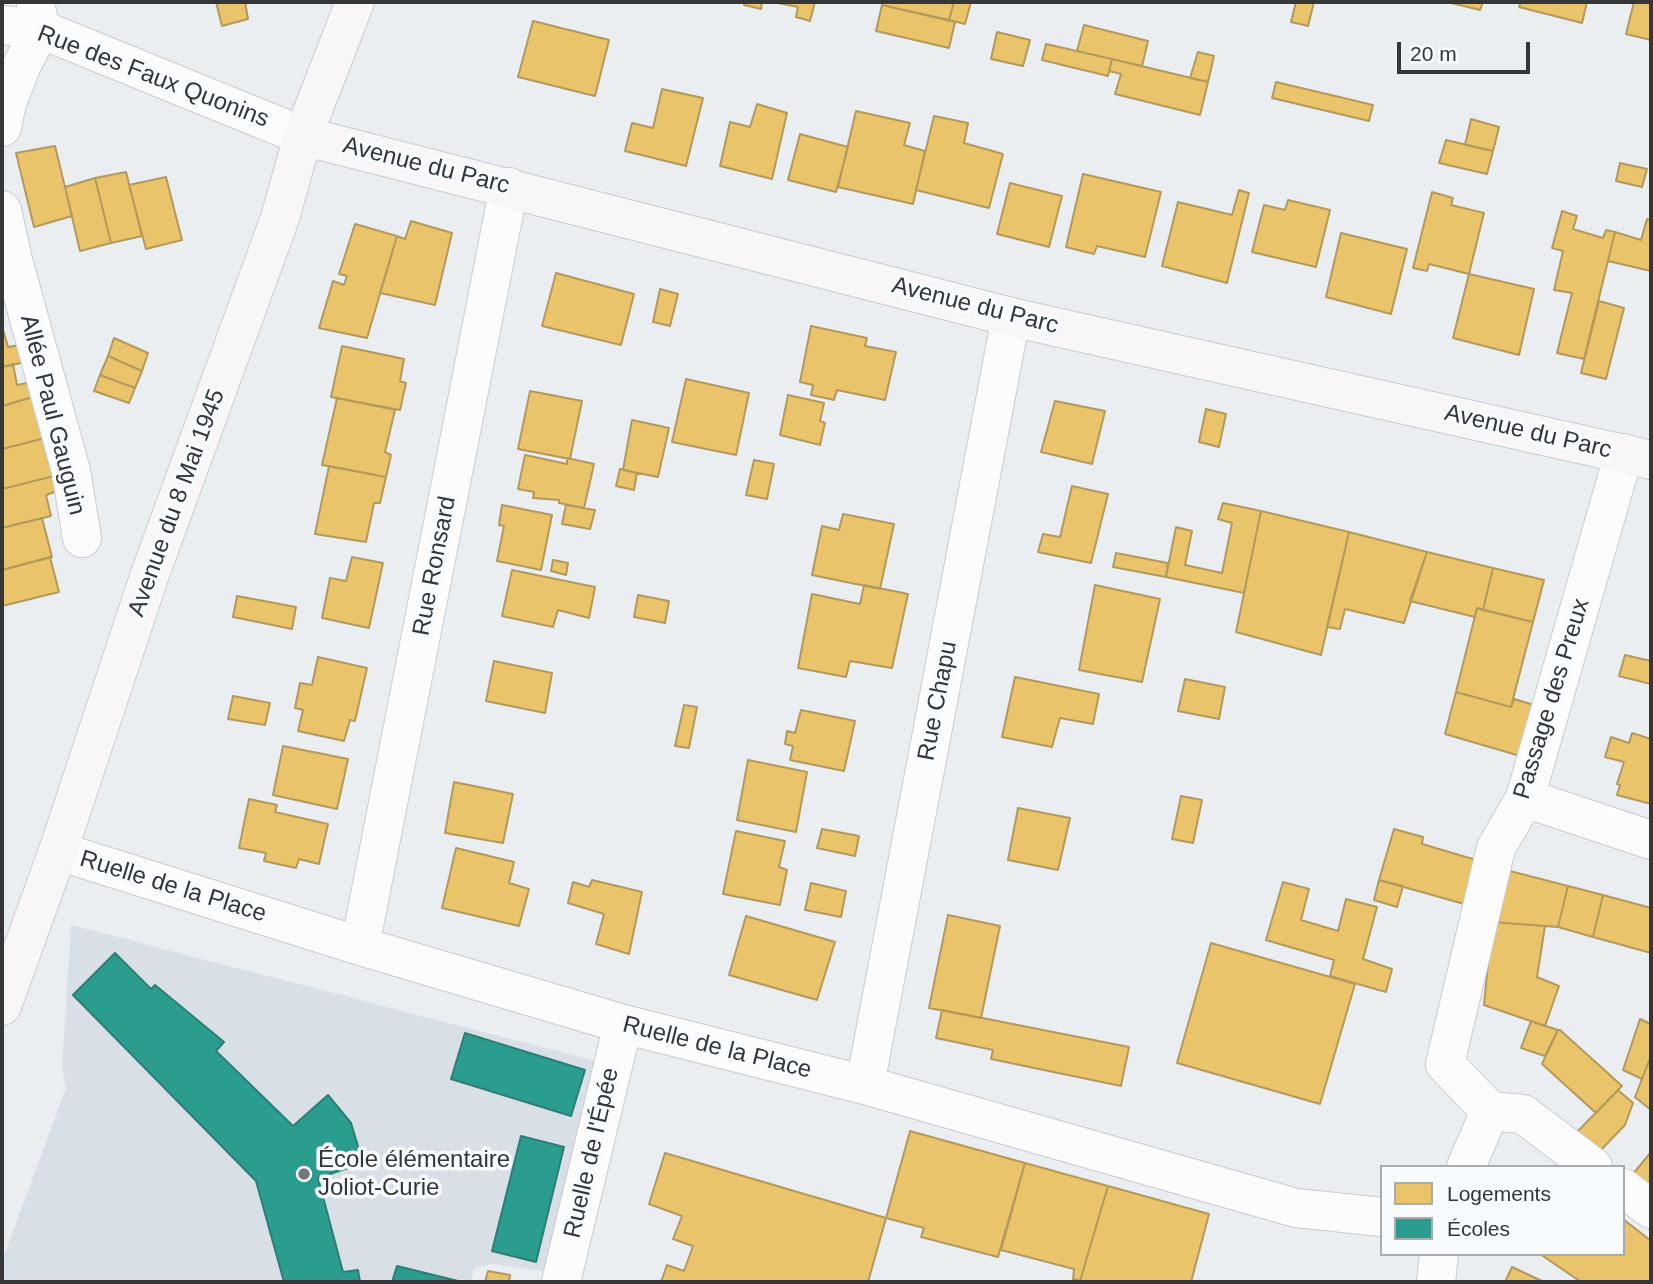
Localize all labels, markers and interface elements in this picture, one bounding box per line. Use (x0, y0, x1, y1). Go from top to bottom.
street label: Rue des Faux Quonins (33, 20, 273, 134)
scale bar (1401, 28, 1534, 72)
text: 20 m (1410, 42, 1457, 65)
street label: Avenue du Parc (340, 131, 512, 201)
street label: Avenue du Parc (889, 271, 1061, 341)
street label: Allée Paul Gauguin (13, 312, 91, 518)
street label: Avenue du 8 Mai 1945 (122, 385, 232, 621)
street label: Avenue du Parc (1442, 399, 1614, 465)
street label: Rue Ronsard (407, 494, 463, 638)
street label: Passage des Preux (1508, 595, 1596, 803)
street label: Rue Chapu (912, 639, 964, 763)
street label: Ruelle de la Place (76, 845, 270, 929)
street label: Ruelle de la Place (620, 1011, 814, 1085)
street label: Ruelle de l'Épée (558, 1065, 626, 1241)
place label: École élémentaire Joliot-Curie (318, 1146, 510, 1202)
legend (1380, 1165, 1625, 1256)
marker: École élémentaire Joliot-Curie (296, 1166, 312, 1182)
text: Logements (1447, 1182, 1551, 1205)
text: Écoles (1447, 1217, 1510, 1240)

